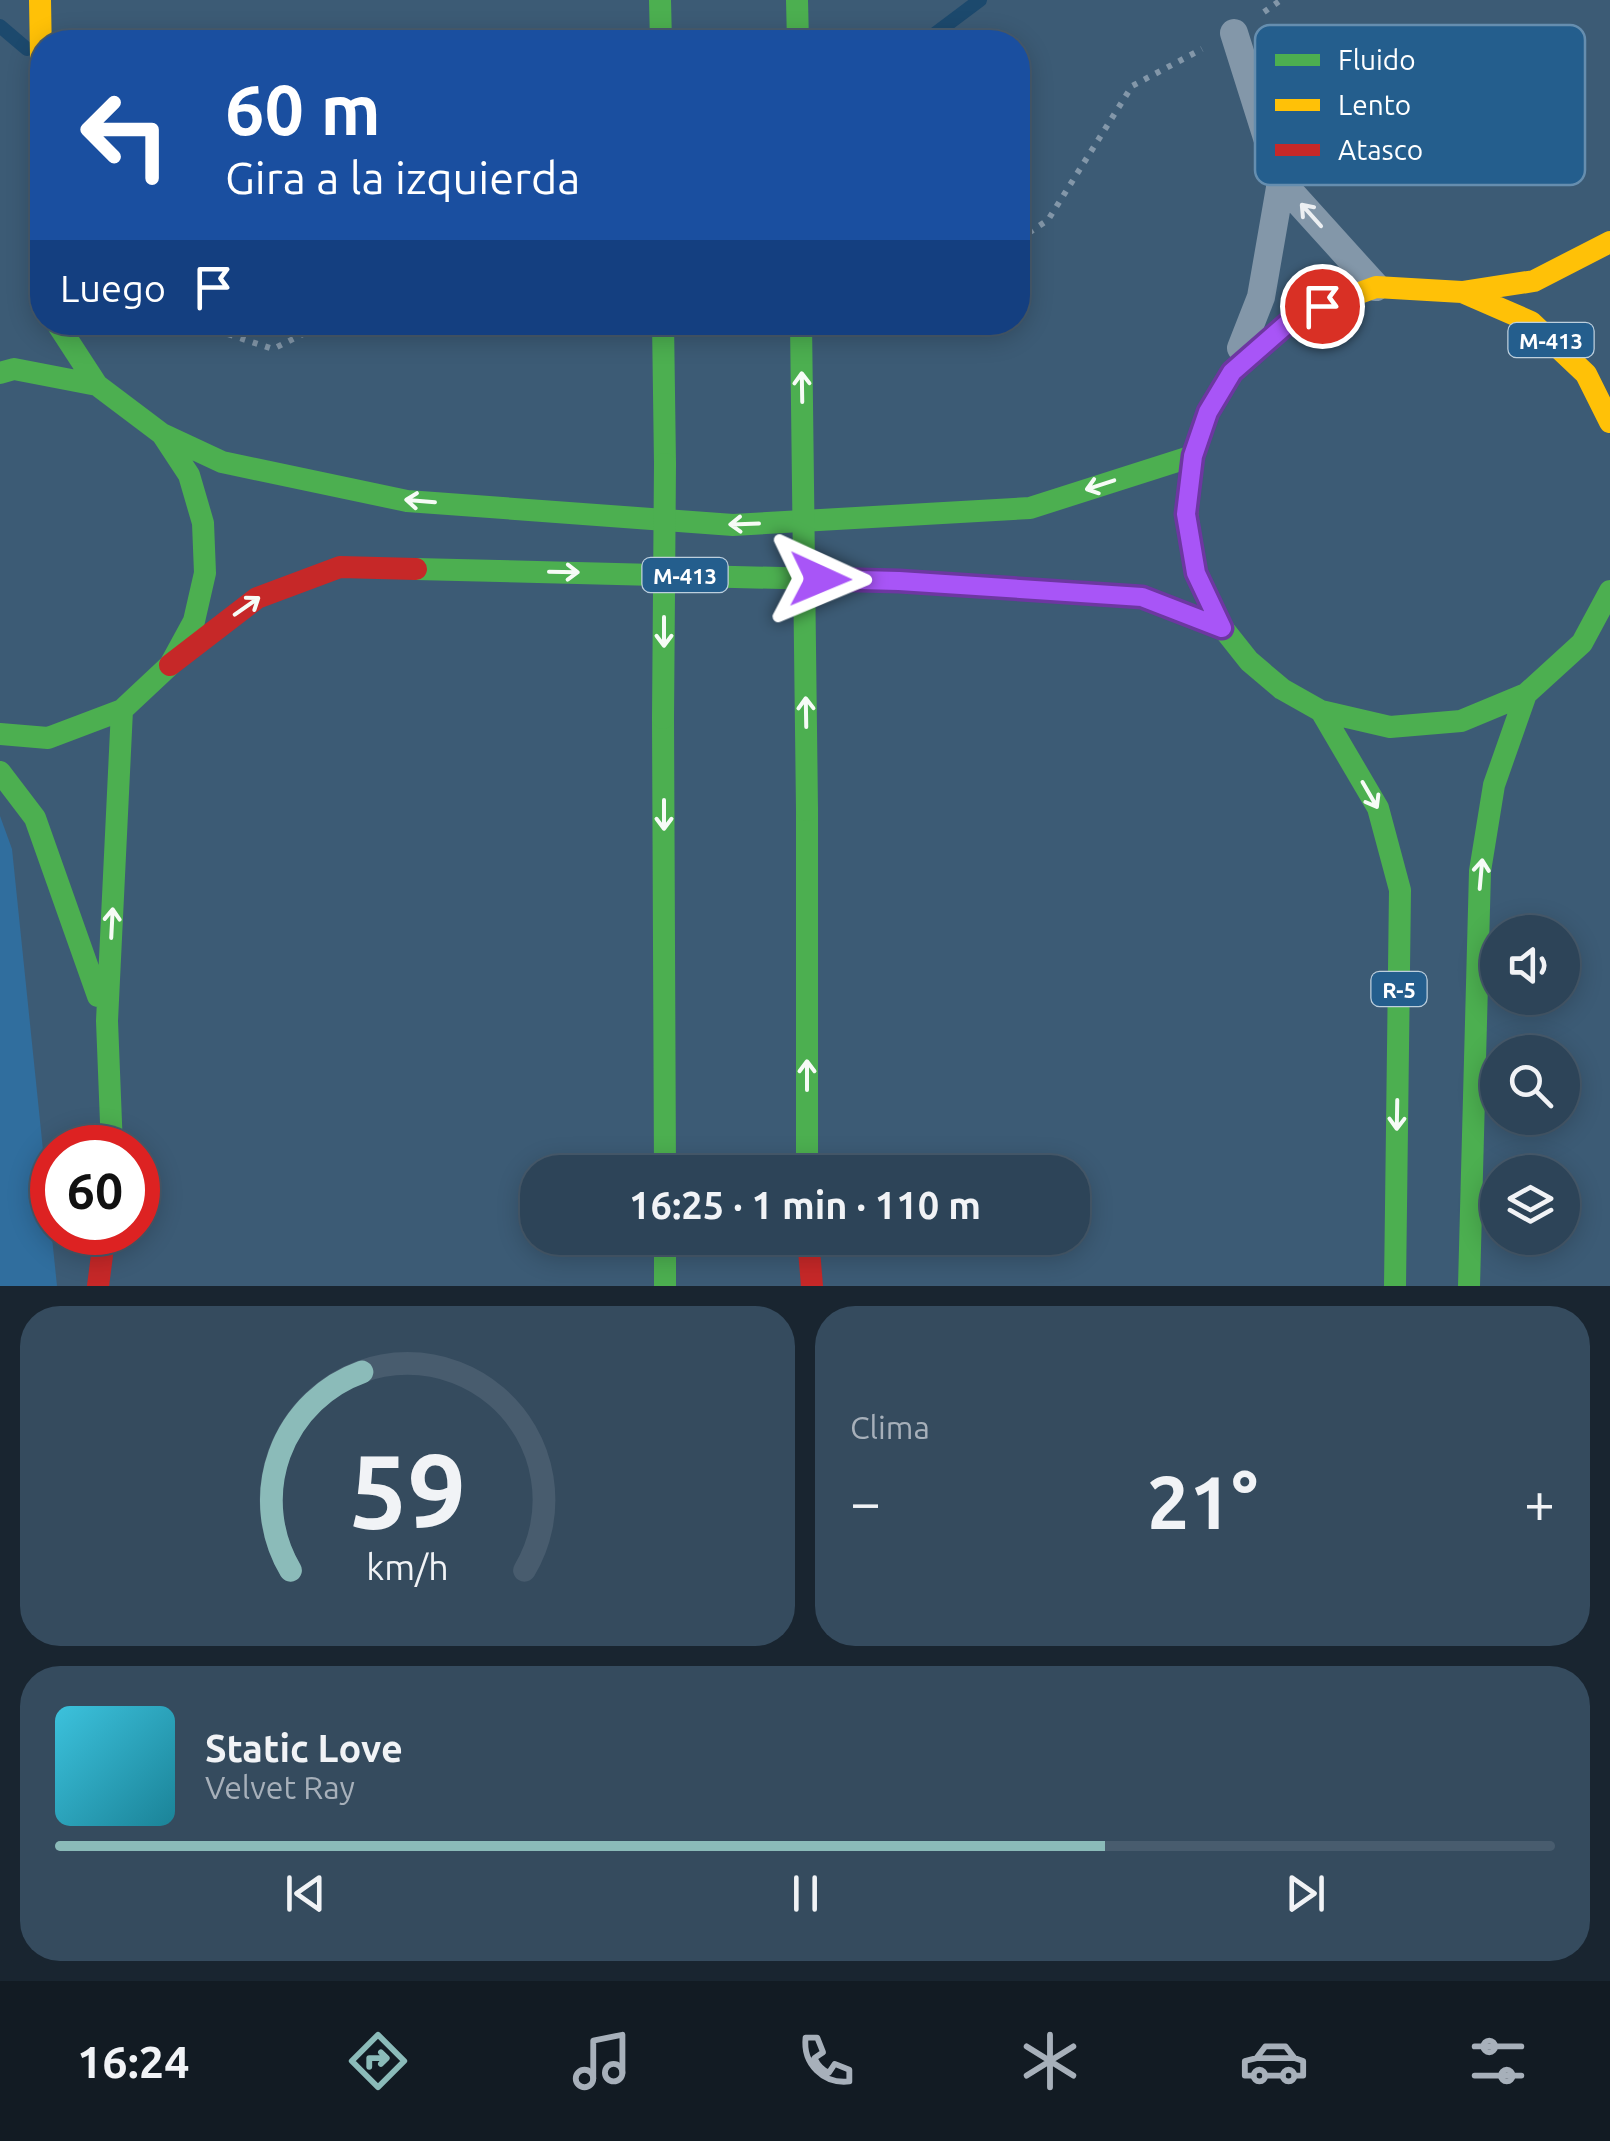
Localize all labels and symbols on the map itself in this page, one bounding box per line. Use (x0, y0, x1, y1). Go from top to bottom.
legend (1255, 25, 1585, 185)
text: Fluido (1338, 44, 1416, 75)
text: Lento (1338, 89, 1411, 120)
text: Atasco (1338, 134, 1423, 165)
one-way arrow (1299, 203, 1322, 228)
pin (1280, 264, 1365, 349)
road number: M-413 (1508, 323, 1594, 357)
one-way arrow (792, 372, 812, 404)
one-way arrow (1084, 478, 1116, 496)
one-way arrow (404, 492, 436, 511)
one-way arrow (728, 515, 760, 534)
position arrow (768, 527, 872, 631)
road number: M-413 (642, 558, 728, 592)
one-way arrow (547, 563, 579, 582)
one-way arrow (233, 596, 261, 617)
one-way arrow (654, 614, 674, 647)
one-way arrow (796, 697, 816, 730)
one-way arrow (1360, 780, 1380, 809)
one-way arrow (654, 798, 674, 831)
one-way arrow (1471, 858, 1490, 890)
one-way arrow (103, 908, 122, 940)
road number: R-5 (1372, 972, 1426, 1006)
one-way arrow (798, 1060, 816, 1092)
one-way arrow (1388, 1098, 1407, 1130)
speed limit sign: 60 (30, 1125, 160, 1255)

